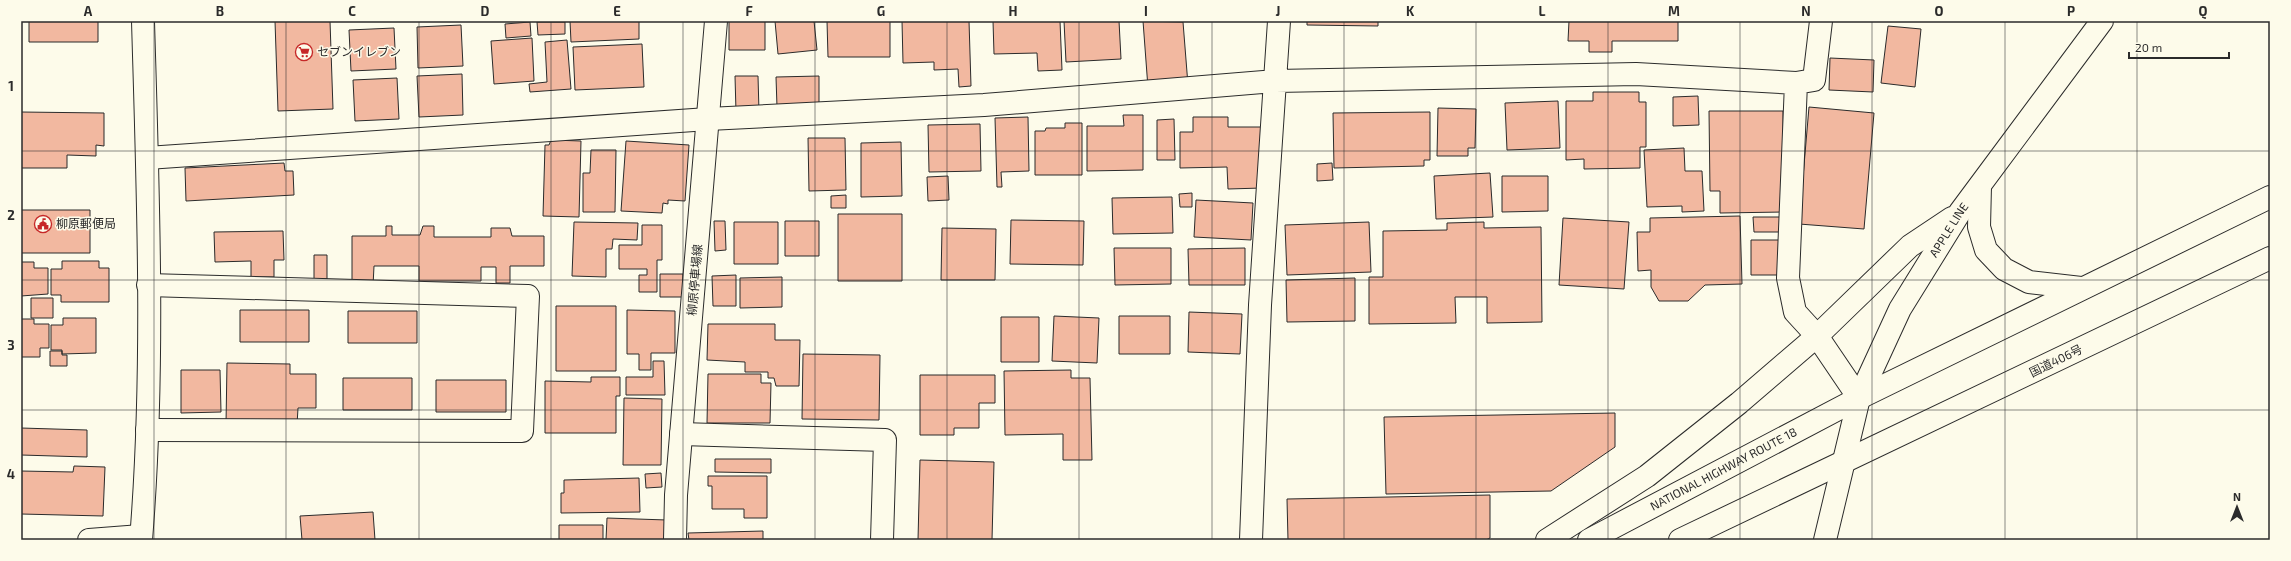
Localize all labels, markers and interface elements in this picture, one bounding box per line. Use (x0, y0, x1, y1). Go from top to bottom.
text: A (84, 3, 93, 19)
text: B (216, 3, 224, 19)
text: C (348, 3, 356, 19)
text: D (481, 3, 490, 19)
text: E (613, 3, 621, 19)
text: F (745, 3, 753, 19)
text: G (877, 3, 885, 19)
text: H (1009, 3, 1018, 19)
text: I (1144, 3, 1148, 19)
text: J (1276, 3, 1280, 19)
text: K (1406, 3, 1415, 19)
text: L (1539, 3, 1546, 19)
text: M (1668, 3, 1680, 19)
text: N (1801, 3, 1811, 19)
text: O (1935, 3, 1944, 19)
text: P (2067, 3, 2075, 19)
text: Q (2199, 3, 2208, 20)
scale bar (2129, 34, 2229, 60)
text: 20 m (2135, 40, 2162, 54)
supermarket icon: セブンイレブン (294, 42, 314, 62)
place label: セブンイレブン (317, 44, 401, 58)
text: 1 (8, 78, 14, 94)
street label: APPLE LINE (1926, 199, 1971, 259)
text: 2 (7, 207, 15, 223)
public building icon: 柳原郵便局 (33, 214, 53, 234)
place label: 柳原郵便局 (56, 216, 116, 230)
street label: 柳原停車場線 (684, 243, 704, 316)
text: 3 (7, 337, 15, 353)
street label: 国道406号 (2027, 341, 2084, 379)
street label: NATIONAL HIGHWAY ROUTE 18 (1647, 424, 1799, 513)
text: 4 (7, 466, 15, 482)
north arrow (2217, 487, 2257, 527)
text: N (2233, 490, 2241, 503)

